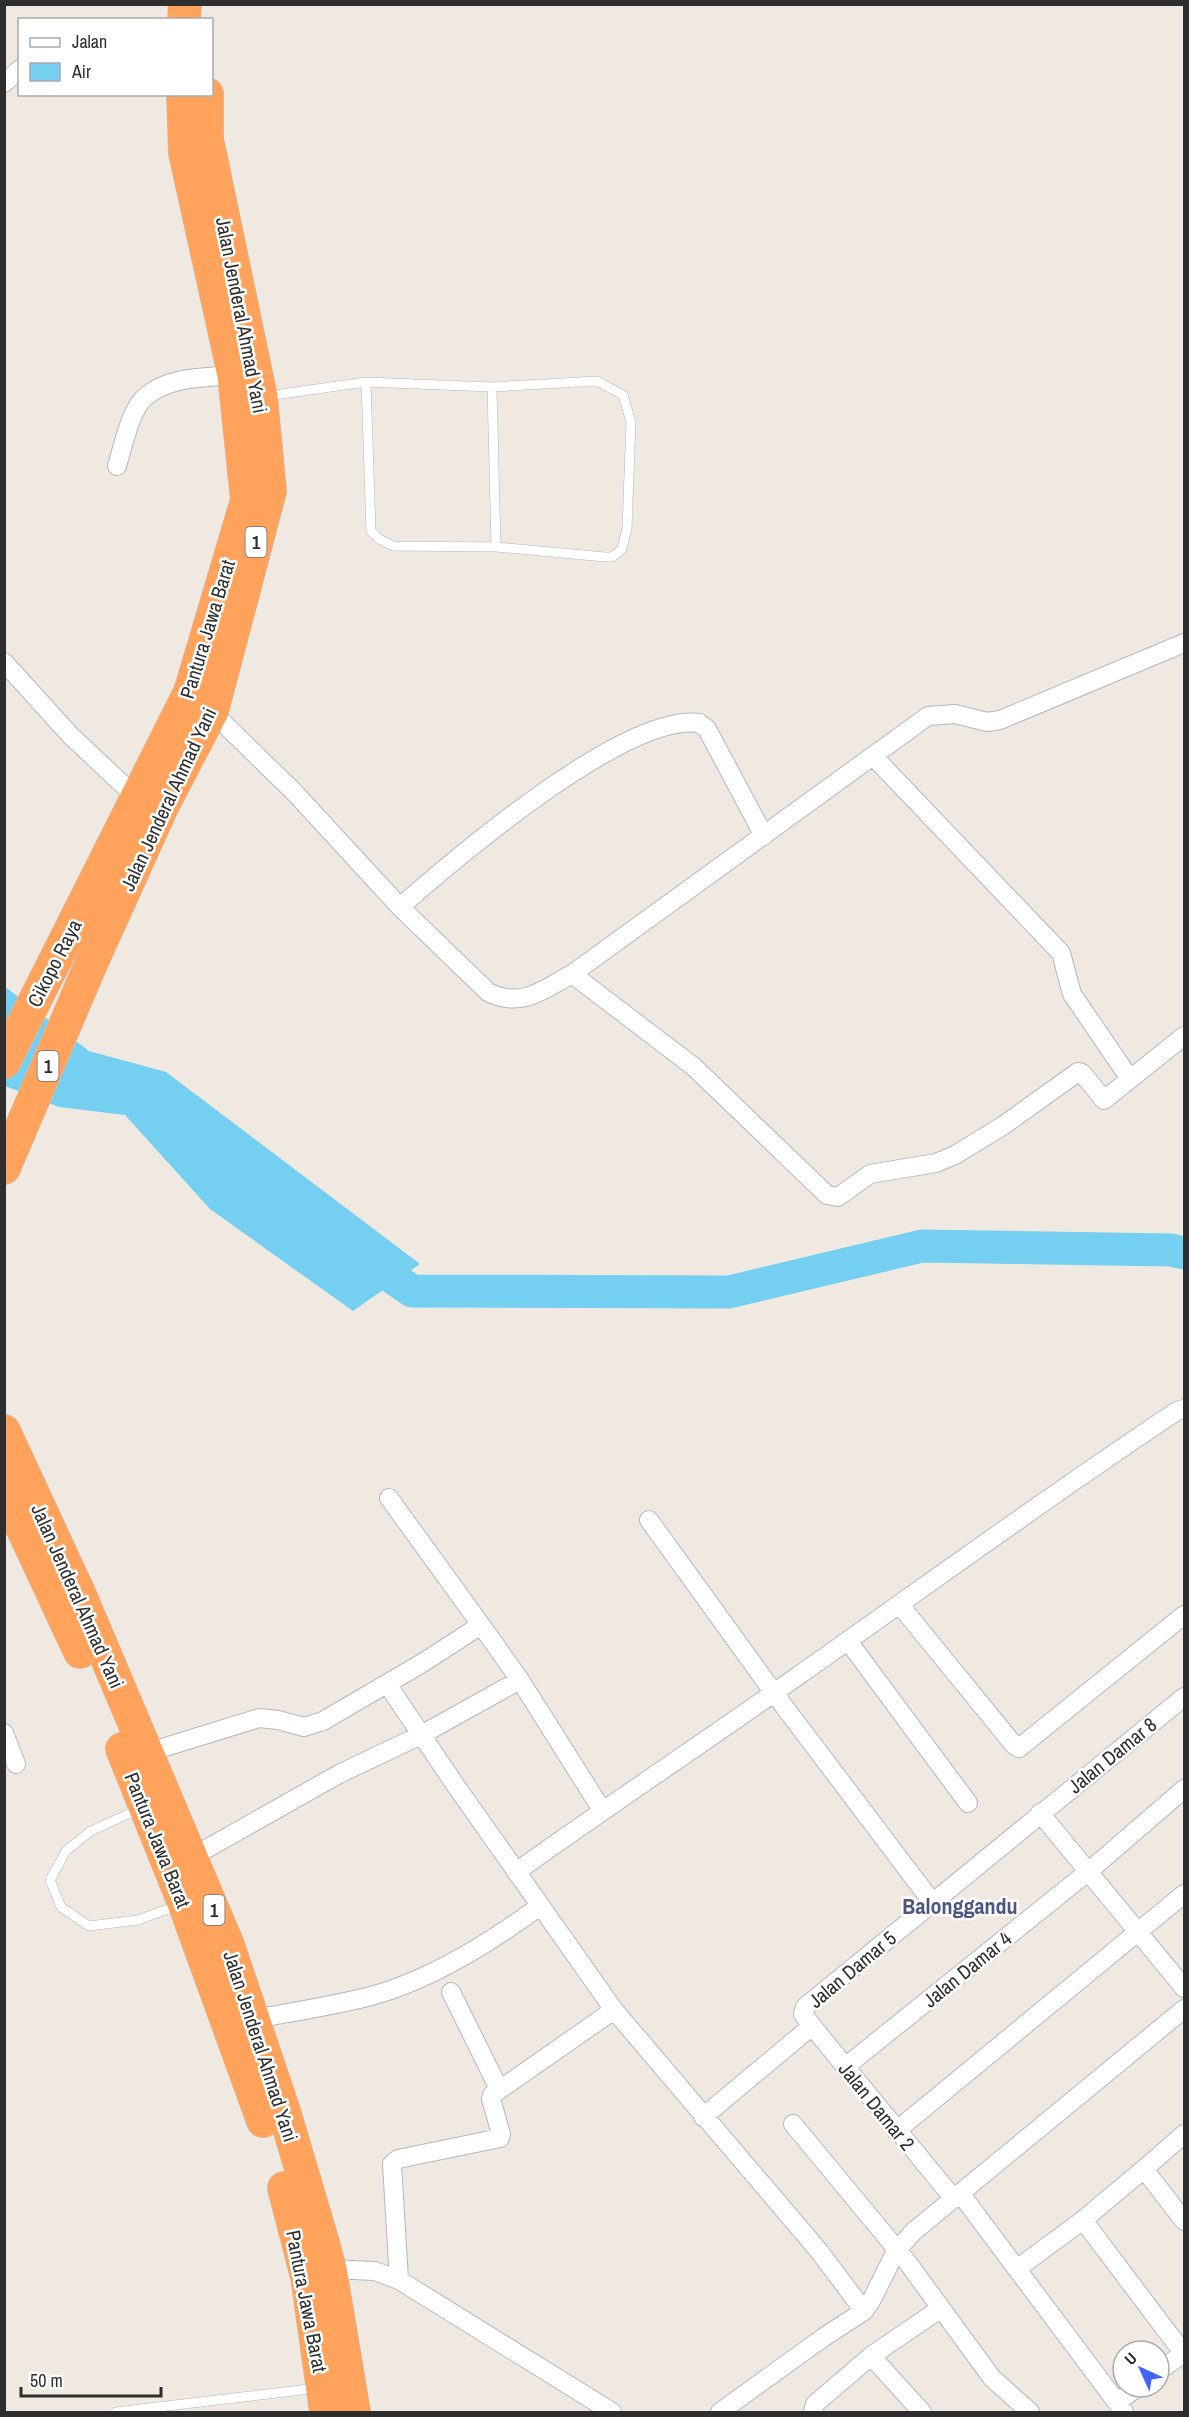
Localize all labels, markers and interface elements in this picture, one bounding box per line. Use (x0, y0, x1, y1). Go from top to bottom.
legend (18, 18, 213, 96)
text: Jalan (72, 29, 107, 54)
text: Air (71, 59, 91, 84)
street label: Jalan Jenderal Ahmad Yani (210, 215, 274, 415)
road number: 1 (246, 527, 266, 557)
street label: Pantura Jawa Barat (173, 556, 241, 702)
street label: Jalan Jenderal Ahmad Yani (114, 703, 222, 895)
street label: Cikopo Raya (20, 915, 88, 1011)
road number: 1 (38, 1051, 58, 1081)
street label: Jalan Jenderal Ahmad Yani (25, 1500, 131, 1692)
street label: Jalan Damar 8 (1062, 1711, 1162, 1799)
street label: Pantura Jawa Barat (119, 1768, 198, 1912)
district label: Balonggandu (902, 1891, 1018, 1921)
road number: 1 (204, 1895, 224, 1925)
street label: Jalan Damar 5 (802, 1924, 902, 2014)
street label: Jalan Damar 4 (917, 1925, 1017, 2013)
street label: Jalan Jenderal Ahmad Yani (217, 1947, 305, 2145)
street label: Jalan Damar 2 (833, 2056, 921, 2156)
street label: Pantura Jawa Barat (280, 2228, 334, 2375)
north arrow (1111, 2339, 1171, 2399)
text: U (1119, 2347, 1142, 2370)
scale bar (21, 2360, 160, 2398)
text: 50 m (30, 2368, 63, 2393)

